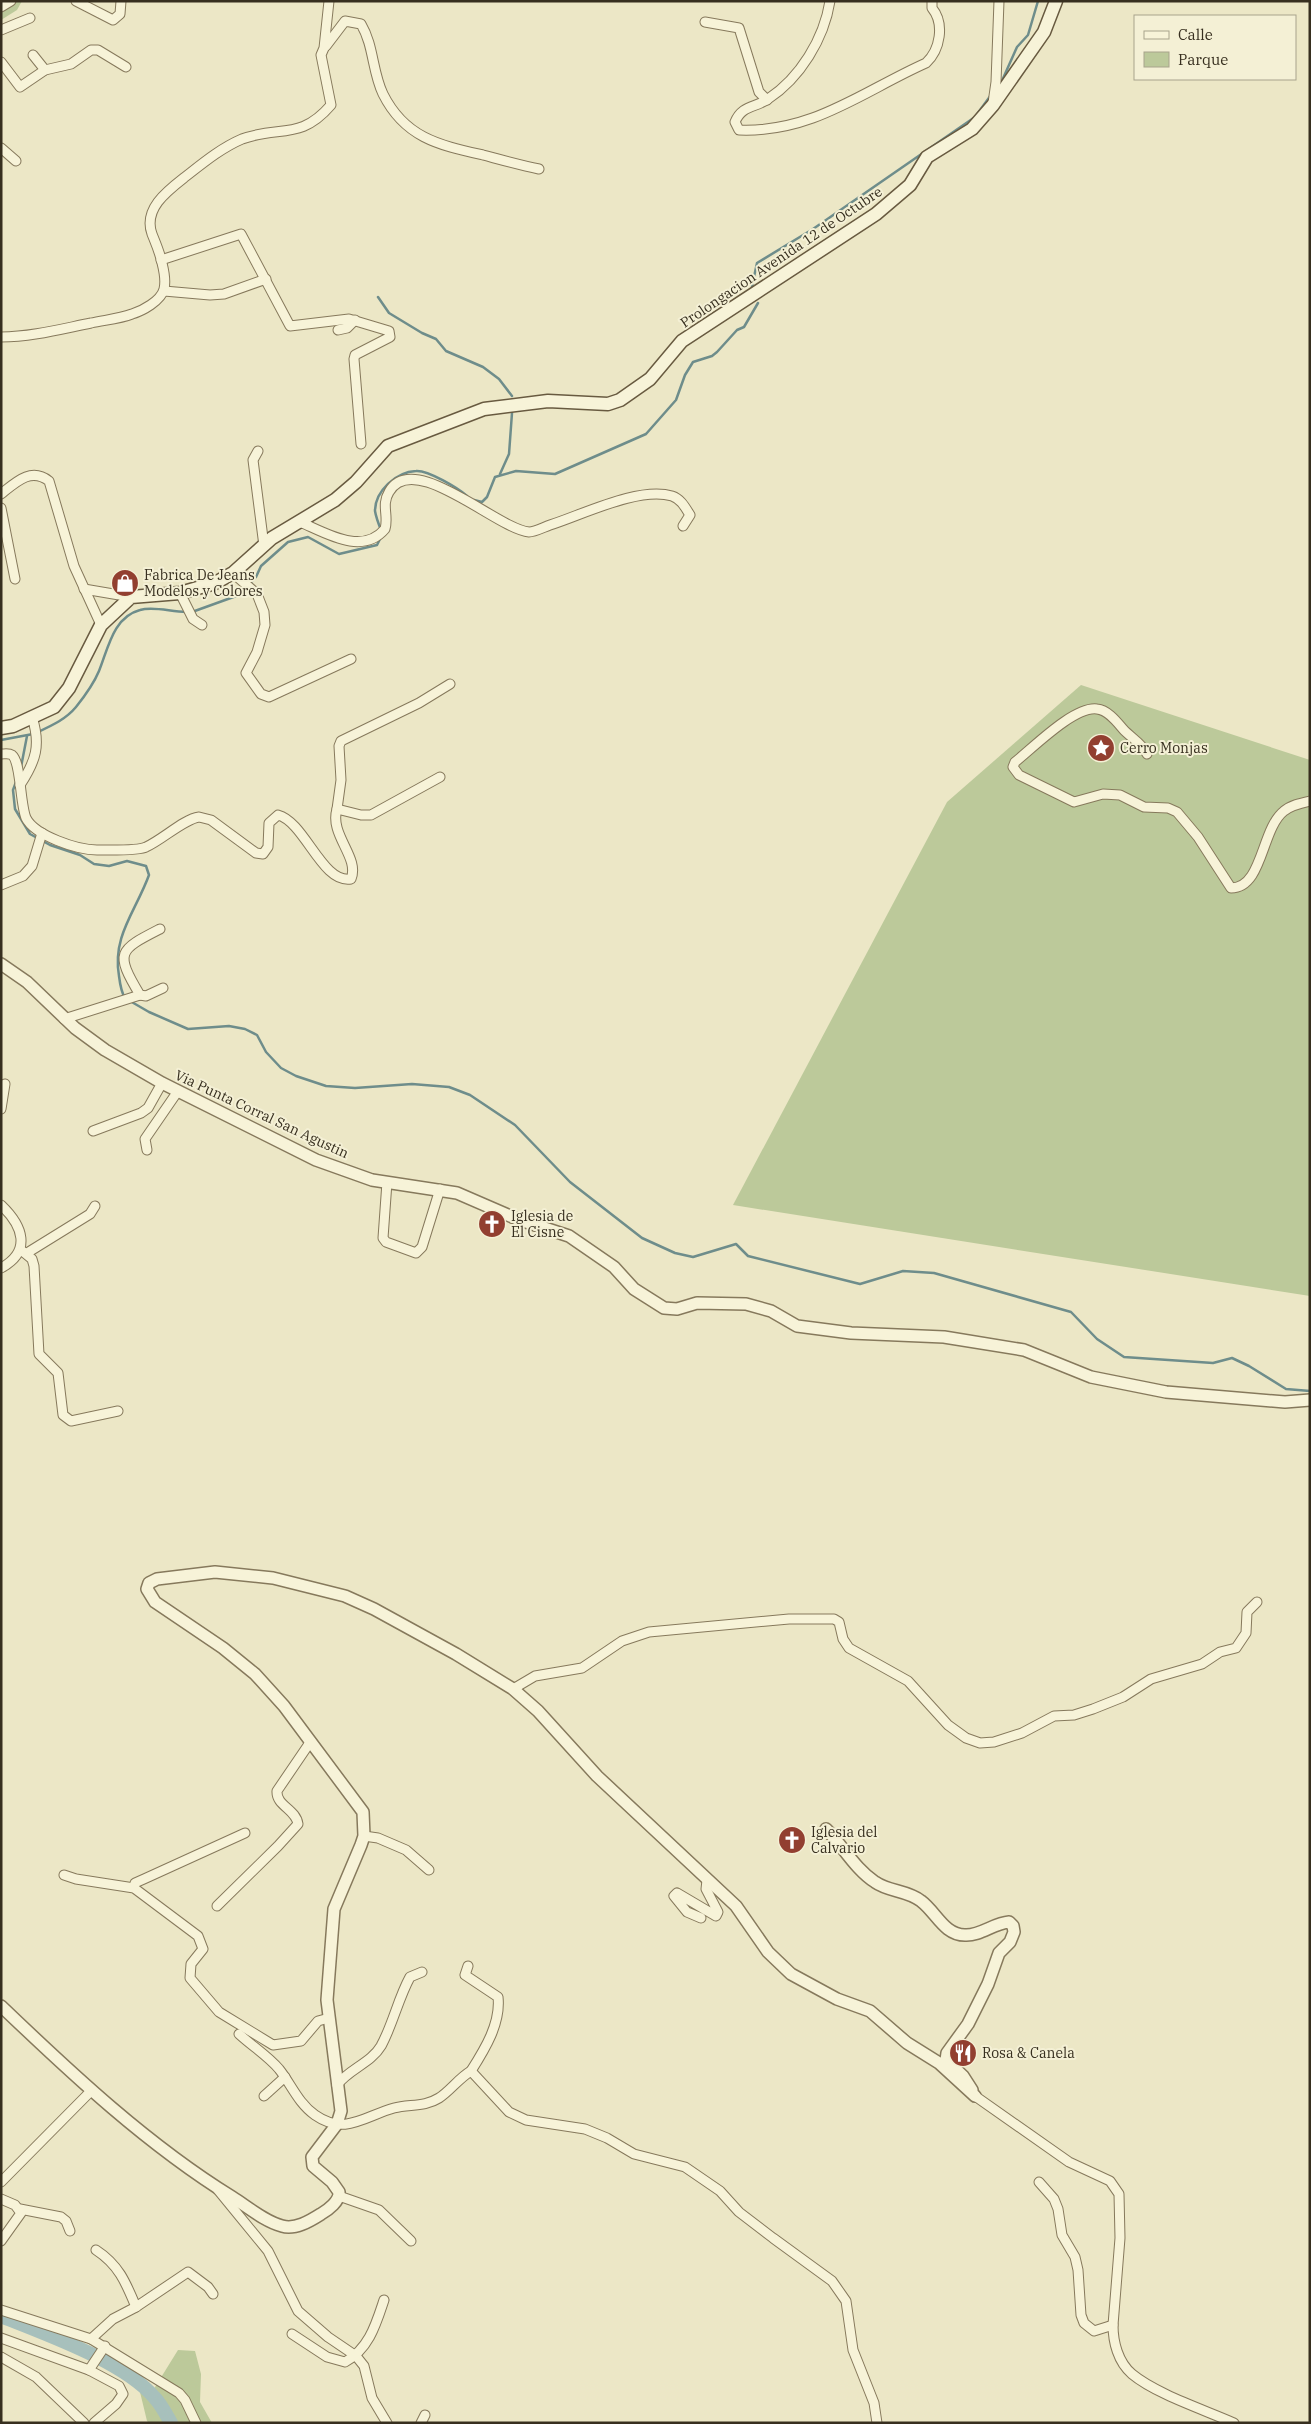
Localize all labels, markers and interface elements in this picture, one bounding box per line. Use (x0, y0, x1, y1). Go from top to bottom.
legend (1134, 15, 1296, 80)
text: Calle (1178, 25, 1213, 44)
text: Parque (1178, 50, 1228, 69)
street label: Prolongacion Avenida 12 de Octubre (677, 182, 885, 332)
place label: Fabrica De Jeans Modelos y Colores (144, 566, 263, 600)
shop icon: Fabrica De Jeans Modelos y Colores (110, 568, 140, 598)
place icon: Cerro Monjas (1086, 733, 1116, 763)
place label: Cerro Monjas (1120, 739, 1208, 757)
street label: Via Punta Corral San Agustin (172, 1066, 352, 1162)
place label: Iglesia de El Cisne (511, 1207, 573, 1241)
church icon: Iglesia de El Cisne (477, 1209, 507, 1239)
place label: Iglesia del Calvario (811, 1823, 878, 1857)
church icon: Iglesia del Calvario (777, 1825, 807, 1855)
restaurant icon: Rosa & Canela (948, 2038, 978, 2068)
place label: Rosa & Canela (982, 2044, 1075, 2062)

